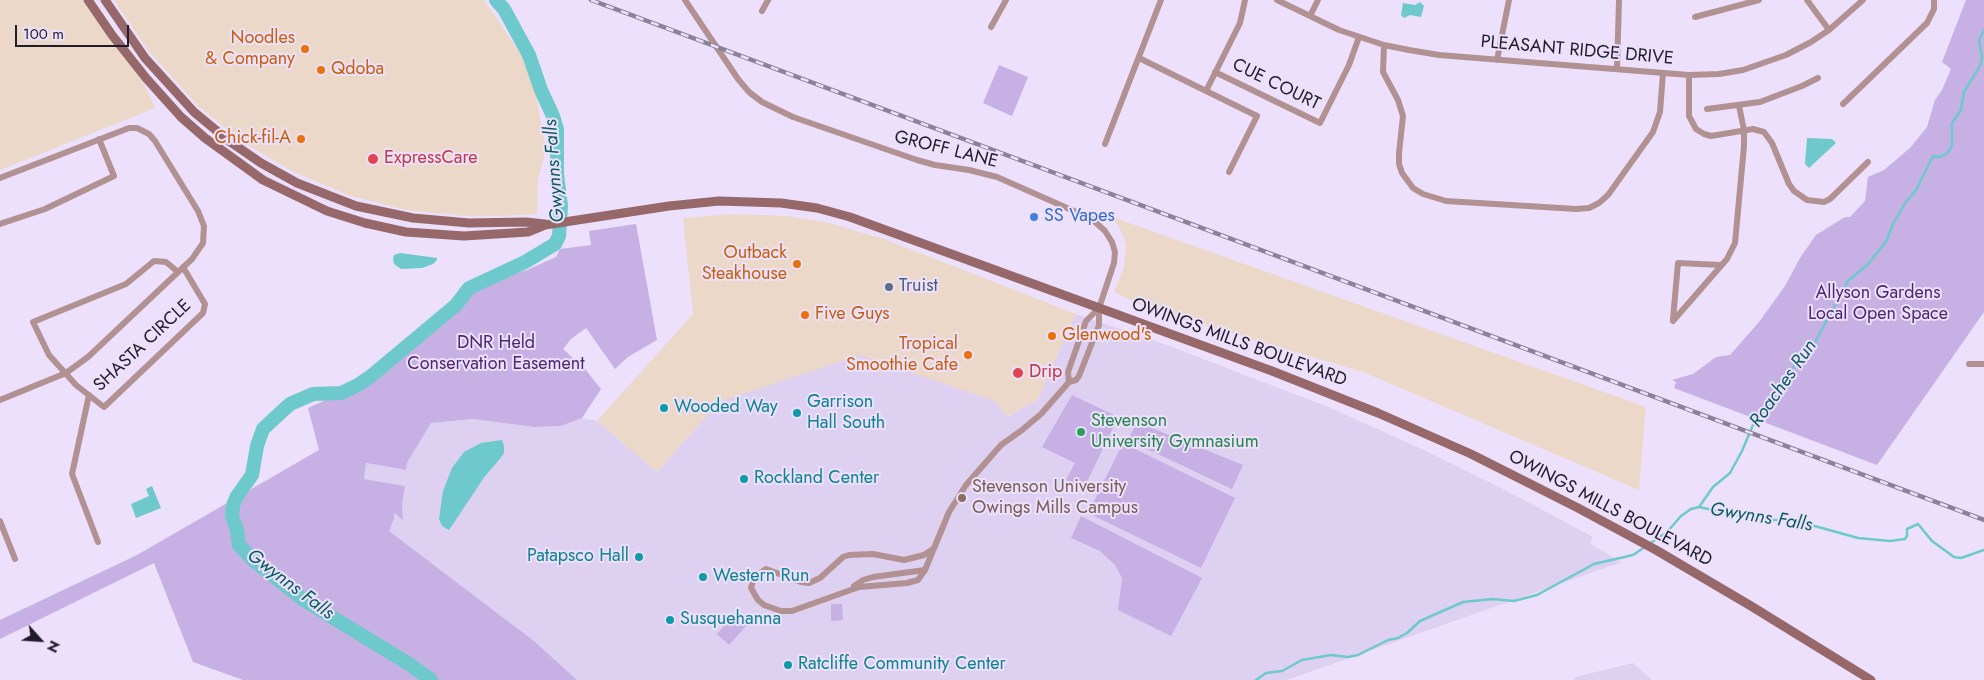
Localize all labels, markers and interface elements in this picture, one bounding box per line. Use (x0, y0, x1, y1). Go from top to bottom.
scale bar (18, 15, 131, 47)
text: 100 m (23, 23, 64, 45)
place label: Noodles & Company (205, 28, 295, 70)
street label: PLEASANT RIDGE DRIVE (1480, 32, 1674, 70)
marker: Noodles & Company (299, 43, 311, 55)
street label: CUE COURT (1228, 54, 1324, 116)
place label: Qdoba (331, 59, 384, 81)
marker: Qdoba (315, 64, 327, 76)
water label: Gwynns Falls (540, 119, 570, 223)
street label: GROFF LANE (892, 127, 1000, 173)
place label: Chick-fil-A (215, 128, 291, 150)
marker: Chick-fil-A (295, 133, 307, 145)
place label: ExpressCare (384, 148, 478, 170)
marker: ExpressCare (366, 152, 380, 166)
place label: SS Vapes (1044, 206, 1115, 228)
marker: SS Vapes (1028, 211, 1040, 223)
place label: Outback Steakhouse (702, 243, 787, 286)
marker: Outback Steakhouse (791, 258, 803, 270)
place label: Truist (899, 276, 938, 298)
marker: Truist (883, 281, 895, 293)
park label: Allyson Gardens Local Open Space (1808, 283, 1948, 326)
street label: OWINGS MILLS BOULEVARD (1128, 294, 1350, 392)
street label: SHASTA CIRCLE (90, 295, 196, 397)
place label: Five Guys (815, 304, 890, 326)
marker: Five Guys (799, 309, 811, 321)
place label: Glenwood's (1062, 325, 1151, 347)
marker: Glenwood's (1046, 330, 1058, 342)
park label: DNR Held Conservation Easement (407, 333, 585, 376)
place label: Tropical Smoothie Cafe (846, 334, 958, 376)
water label: Roaches Run (1745, 336, 1823, 432)
marker: Tropical Smoothie Cafe (962, 349, 974, 361)
place label: Drip (1029, 362, 1062, 384)
marker: Drip (1011, 366, 1025, 380)
place label: Garrison Hall South (807, 392, 885, 434)
place label: Wooded Way (674, 397, 778, 419)
marker: Wooded Way (658, 402, 670, 414)
marker: Garrison Hall South (791, 407, 803, 419)
place label: Stevenson University Gymnasium (1091, 411, 1259, 454)
marker: Stevenson University Gymnasium (1075, 426, 1087, 438)
street label: OWINGS MILLS BOULEVARD (1505, 446, 1715, 572)
place label: Rockland Center (754, 468, 879, 490)
marker: Rockland Center (738, 473, 750, 485)
place label: Stevenson University Owings Mills Campus (972, 477, 1138, 520)
marker: Stevenson University Owings Mills Campus (956, 492, 968, 504)
water label: Gwynns Falls (1708, 499, 1814, 537)
water label: Gwynns Falls (242, 545, 338, 625)
place label: Patapsco Hall (527, 546, 629, 568)
marker: Patapsco Hall (633, 551, 645, 563)
place label: Western Run (713, 566, 809, 588)
marker: Western Run (697, 571, 709, 583)
place label: Susquehanna (680, 609, 781, 631)
marker: Susquehanna (664, 614, 676, 626)
north arrow (15, 615, 65, 665)
text: N (42, 637, 65, 656)
place label: Ratcliffe Community Center (798, 654, 1006, 676)
marker: Ratcliffe Community Center (782, 659, 794, 671)

